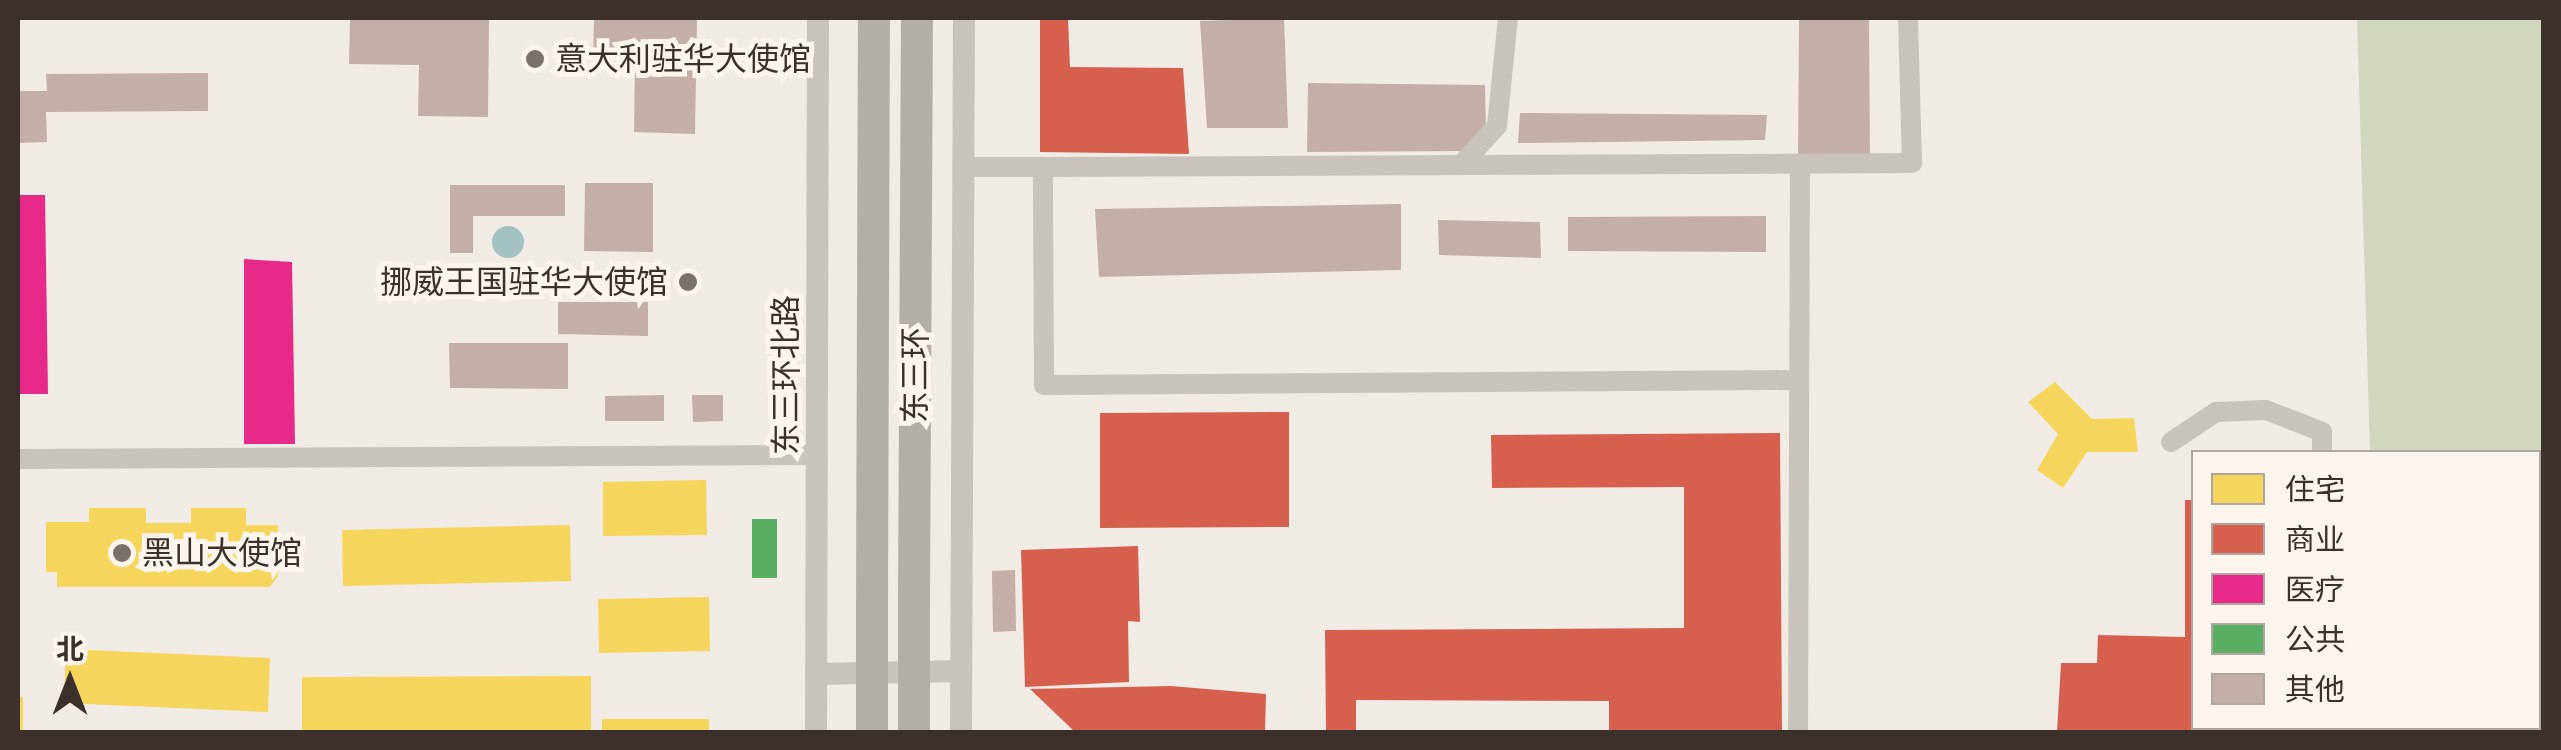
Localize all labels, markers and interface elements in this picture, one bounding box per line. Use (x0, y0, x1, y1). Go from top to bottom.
place label: 意大利驻华大使馆 (555, 40, 811, 78)
marker: 意大利驻华大使馆 (524, 48, 546, 70)
place label: 挪威王国驻华大使馆 (380, 263, 668, 301)
marker: 挪威王国驻华大使馆 (677, 271, 699, 293)
street label: 东三环北路 (767, 295, 805, 455)
street label: 东三环 (896, 327, 934, 423)
legend (2191, 450, 2541, 730)
text: 住宅 (2285, 468, 2345, 511)
text: 商业 (2285, 518, 2345, 561)
place label: 黑山大使馆 (142, 534, 302, 572)
marker: 黑山大使馆 (111, 542, 133, 564)
text: 医疗 (2285, 568, 2345, 611)
text: 公共 (2285, 618, 2345, 661)
north arrow (20, 630, 120, 730)
text: 北 (56, 630, 84, 669)
text: 其他 (2285, 668, 2345, 711)

